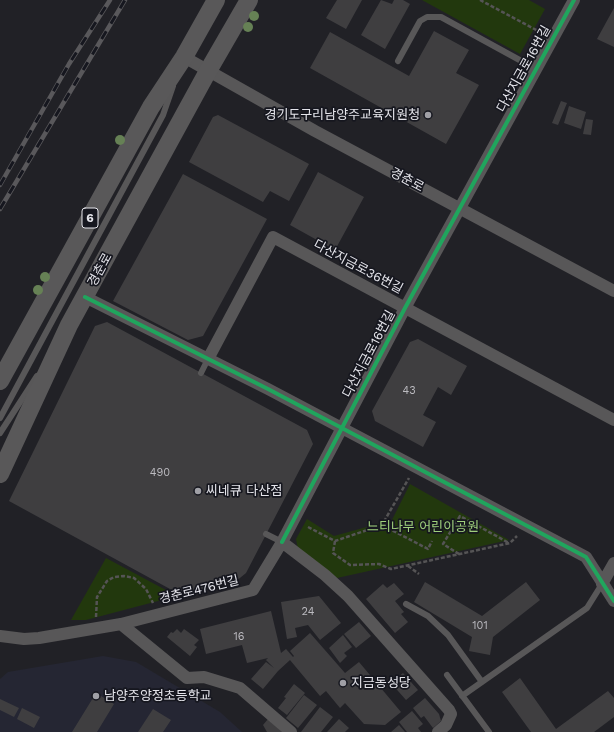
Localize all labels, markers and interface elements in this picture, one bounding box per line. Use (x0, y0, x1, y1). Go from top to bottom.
street label: 다산지금로16번길 (494, 23, 554, 115)
place label: 경기도구리남양주교육지원청 (265, 107, 420, 123)
marker: 경기도구리남양주교육지원청 (423, 110, 433, 120)
street label: 경춘로 (387, 165, 427, 195)
road number: 6 (82, 208, 98, 228)
street label: 다산지금로36번길 (311, 237, 405, 297)
street label: 경춘로 (84, 251, 116, 289)
street label: 다산지금로16번길 (339, 308, 399, 400)
house number: 43 (402, 384, 416, 398)
house number: 490 (150, 466, 170, 480)
place label: 씨네큐 다산점 (206, 483, 282, 499)
marker: 씨네큐 다산점 (193, 486, 203, 496)
park label: 느티나무 어린이공원 (367, 519, 479, 535)
street label: 경춘로476번길 (157, 573, 241, 607)
house number: 24 (302, 605, 314, 619)
house number: 101 (472, 619, 488, 633)
house number: 16 (234, 630, 244, 644)
place label: 지금동성당 (351, 675, 411, 691)
marker: 지금동성당 (338, 678, 348, 688)
place label: 남양주양정초등학교 (104, 688, 212, 704)
marker: 남양주양정초등학교 (91, 691, 101, 701)

